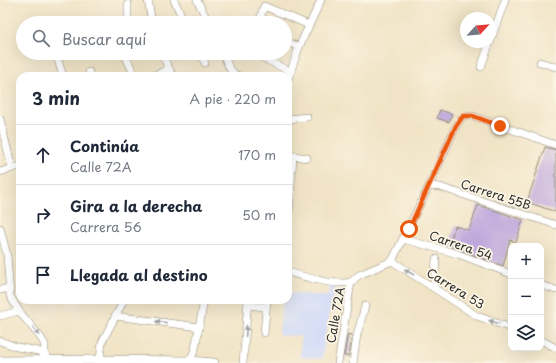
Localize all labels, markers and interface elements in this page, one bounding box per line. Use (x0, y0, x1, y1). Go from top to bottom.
north arrow (460, 12, 496, 48)
search box (16, 16, 292, 60)
icon: search (30, 27, 52, 49)
text: Buscar aquí (62, 27, 146, 50)
text: 3 min (32, 85, 80, 111)
text: A pie · 220 m (190, 89, 276, 108)
route end (491, 117, 509, 135)
text: Continúa (70, 134, 139, 157)
icon: ahead (32, 144, 54, 166)
text: 170 m (238, 145, 276, 164)
text: Calle 72A (70, 157, 132, 176)
street label: Carrera 55B (459, 174, 533, 214)
text: Gira a la derecha (70, 194, 202, 217)
icon: right (32, 204, 54, 226)
text: 50 m (242, 205, 276, 224)
text: Carrera 56 (70, 217, 142, 236)
route start (400, 220, 418, 238)
street label: Carrera 54 (427, 226, 495, 264)
map controls (508, 243, 544, 351)
button: + (508, 243, 544, 279)
text: Llegada al destino (70, 263, 208, 286)
street label: Carrera 53 (423, 263, 489, 313)
icon: arrive (32, 264, 54, 286)
one-way arrow (403, 269, 415, 276)
button: − (508, 279, 544, 315)
street label: Calle 72A (321, 285, 349, 345)
button: layers (508, 315, 544, 351)
one-way arrow (155, 319, 167, 325)
one-way arrow (488, 319, 500, 325)
one-way arrow (32, 325, 40, 336)
one-way arrow (242, 325, 249, 338)

